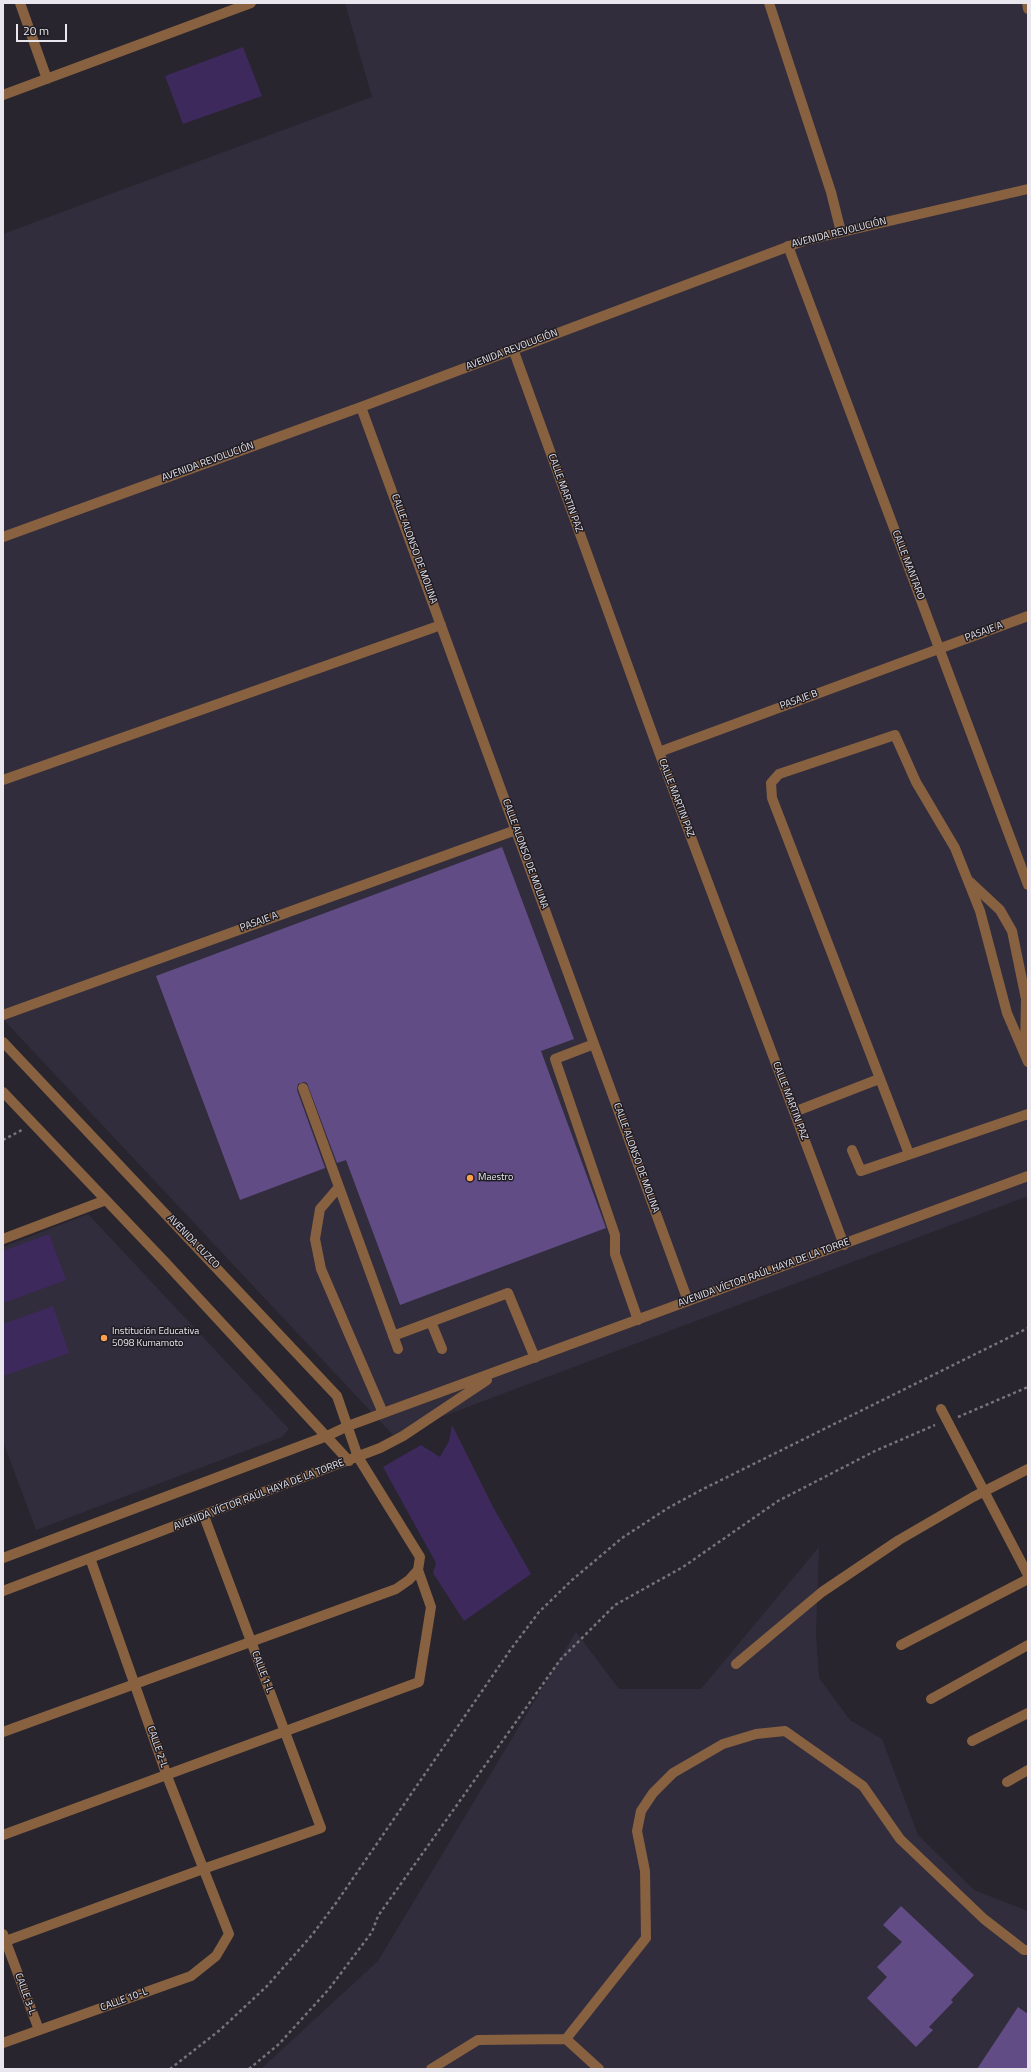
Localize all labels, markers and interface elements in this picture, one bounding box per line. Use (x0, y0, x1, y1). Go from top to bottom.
scale bar (18, 16, 69, 42)
text: 20 m (23, 21, 49, 40)
street label: AVENIDA REVOLUCIÓN (790, 215, 888, 251)
street label: AVENIDA REVOLUCIÓN (465, 327, 559, 373)
street label: AVENIDA REVOLUCIÓN (160, 440, 256, 484)
street label: CALLE MARTIN PAZ (545, 452, 585, 534)
street label: CALLE ALONSO DE MOLINA (389, 492, 439, 606)
street label: CALLE MANTARO (889, 529, 927, 601)
street label: PASAJE A (963, 620, 1005, 644)
street label: PASAJE B (778, 688, 820, 712)
street label: CALLE MARTIN PAZ (656, 757, 696, 839)
street label: CALLE ALONSO DE MOLINA (500, 797, 550, 911)
street label: PASAJE A (238, 910, 280, 934)
street label: CALLE MARTIN PAZ (770, 1060, 810, 1142)
street label: CALLE ALONSO DE MOLINA (611, 1101, 661, 1215)
place label: Maestro (478, 1172, 513, 1184)
marker: Maestro (465, 1173, 475, 1183)
street label: AVENIDA CUZCO (164, 1213, 222, 1271)
street label: AVENIDA VÍCTOR RAÚL HAYA DE LA TORRE (677, 1236, 851, 1310)
place label: Institución Educativa 5098 Kumamoto (112, 1326, 199, 1350)
marker: Institución Educativa 5098 Kumamoto (99, 1333, 109, 1343)
street label: AVENIDA VÍCTOR RAÚL HAYA DE LA TORRE (172, 1457, 346, 1533)
street label: CALLE 1-L (249, 1650, 275, 1694)
street label: CALLE 2-L (144, 1724, 170, 1770)
street label: CALLE 3-L (12, 1972, 38, 2016)
street label: CALLE 10-L (99, 1986, 149, 2014)

